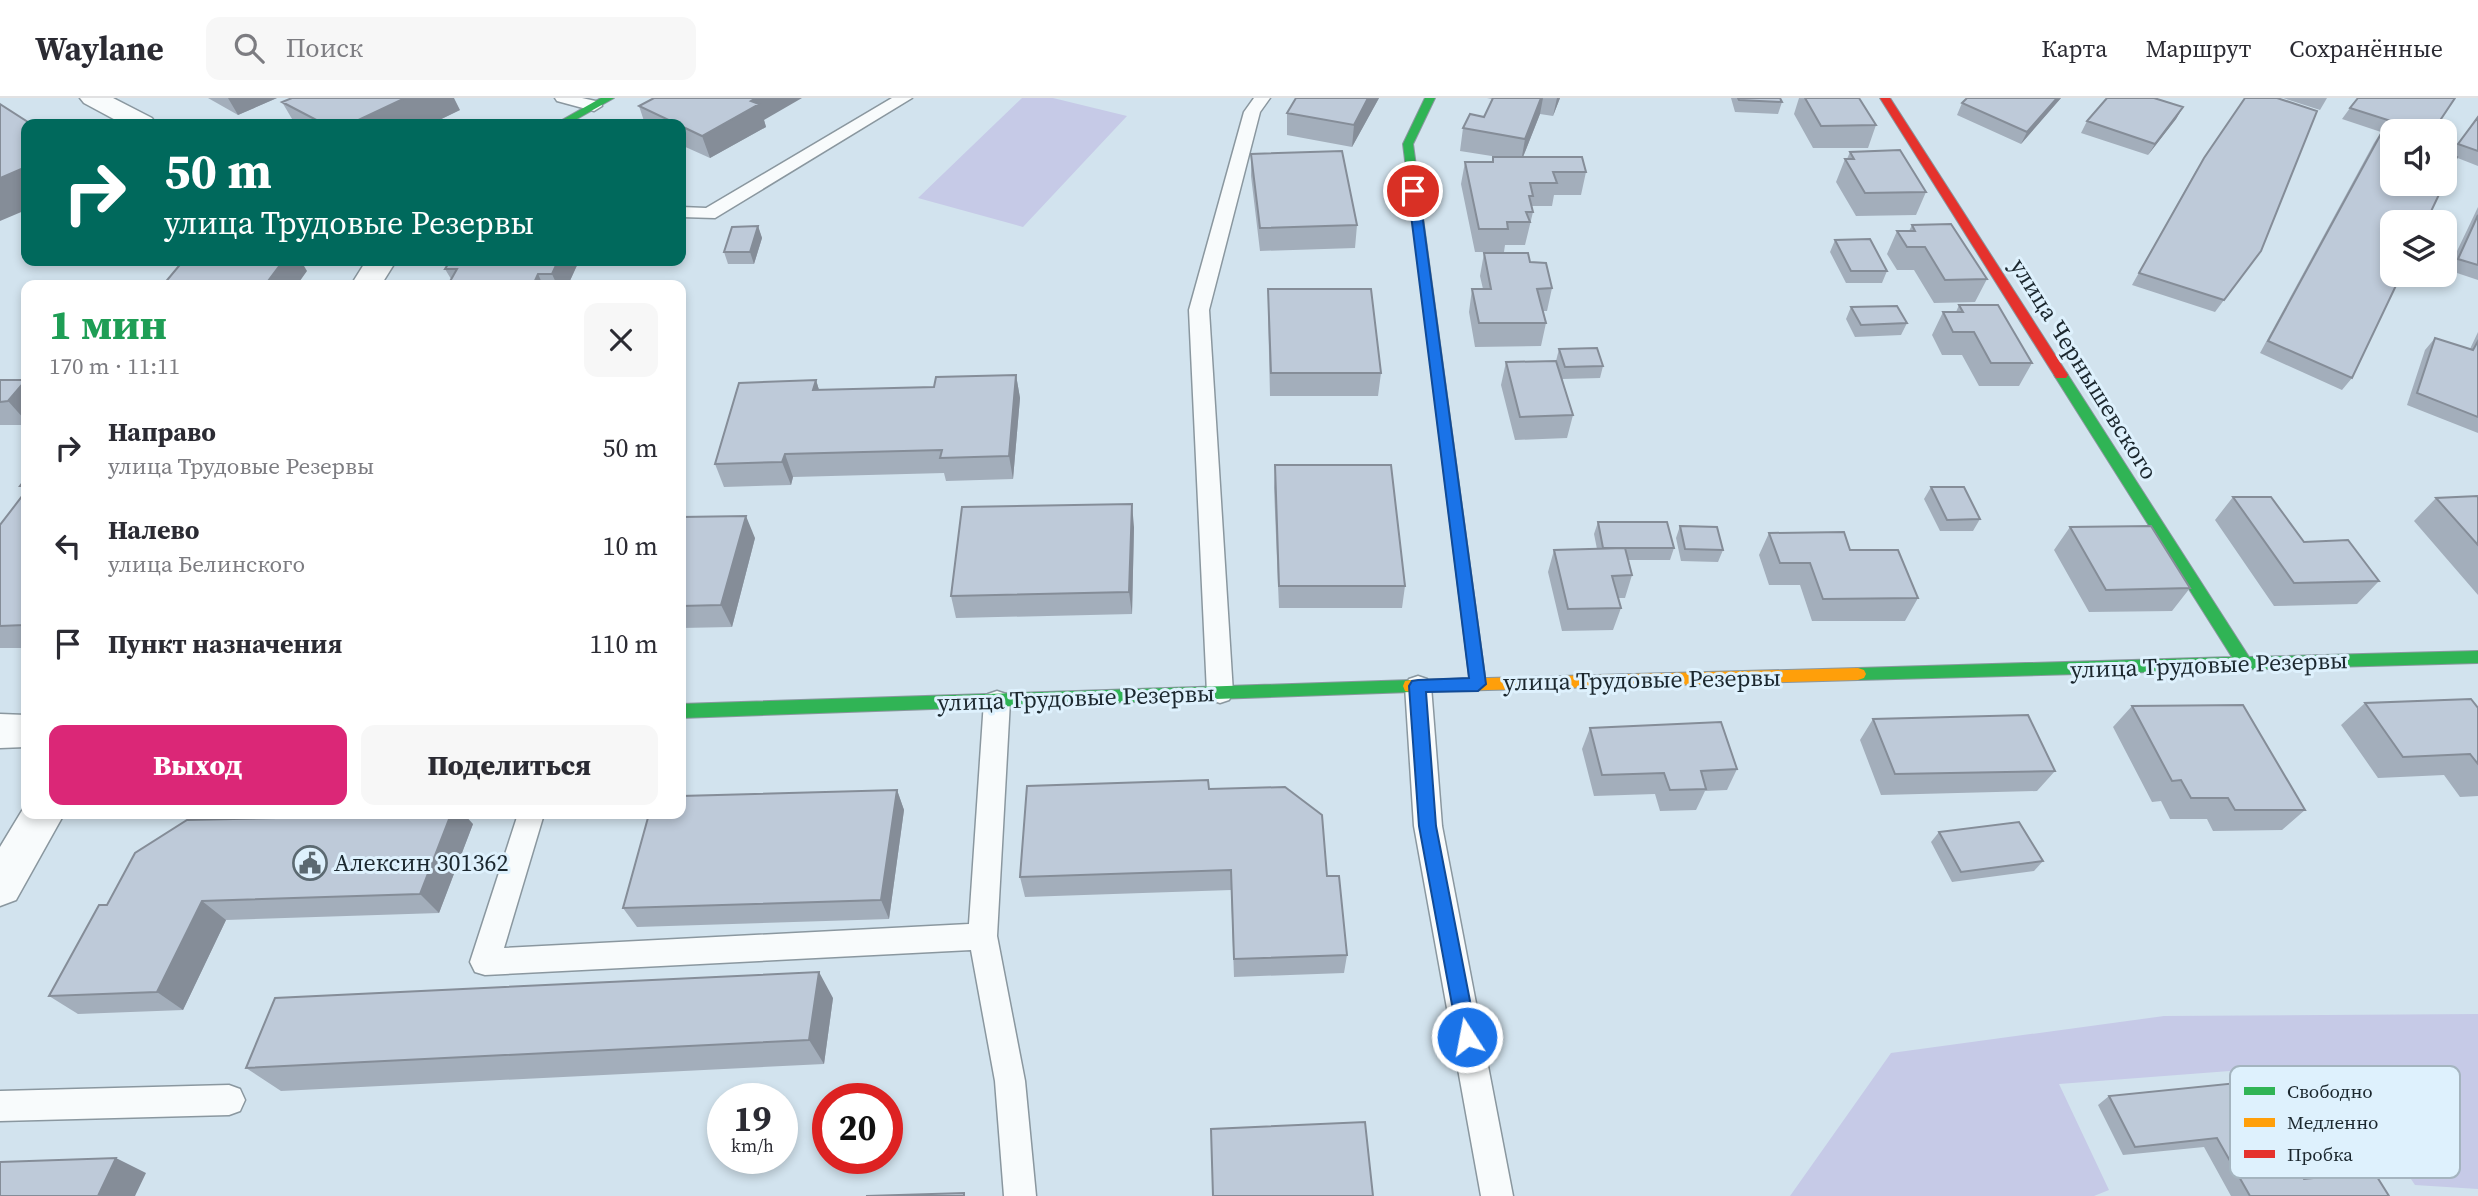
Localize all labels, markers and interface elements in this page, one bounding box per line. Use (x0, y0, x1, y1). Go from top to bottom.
search box (206, 17, 696, 80)
text: Waylane (35, 26, 164, 71)
icon: search (230, 29, 268, 67)
text: Поиск (286, 30, 363, 66)
text: Карта (2041, 32, 2107, 65)
text: Маршрут (2145, 32, 2251, 65)
text: Сохранённые (2289, 32, 2443, 65)
map controls (2380, 119, 2457, 287)
button: sound (2380, 119, 2457, 196)
text: 50 m (164, 137, 272, 204)
icon: right (49, 147, 140, 238)
pin (1383, 161, 1443, 221)
icon: arrive (1394, 172, 1432, 210)
text: улица Трудовые Резервы (164, 201, 534, 245)
button: layers (2380, 210, 2457, 287)
street label: улица Чернышевского (2003, 252, 2166, 486)
text: 1 мин (49, 295, 167, 353)
button: close (584, 303, 658, 377)
text: 170 m · 11:11 (49, 350, 180, 382)
text: Направо (108, 414, 216, 450)
icon: right (49, 429, 87, 467)
text: 50 m (603, 430, 658, 466)
text: улица Трудовые Резервы (108, 450, 374, 482)
text: Налево (108, 512, 199, 548)
icon: left (49, 527, 87, 565)
text: 10 m (603, 528, 658, 564)
text: улица Белинского (108, 548, 305, 580)
icon: arrive (49, 625, 87, 663)
text: Пункт назначения (108, 626, 342, 662)
text: 110 m (590, 626, 658, 662)
street label: улица Трудовые Резервы (2070, 643, 2348, 686)
street label: улица Трудовые Резервы (1503, 661, 1781, 698)
street label: улица Трудовые Резервы (937, 676, 1215, 719)
button: Выход (49, 725, 347, 805)
button: Поделиться (361, 725, 658, 805)
public building icon: Алексин 301362 (291, 844, 329, 882)
place label: Алексин 301362 (334, 846, 509, 879)
position arrow (1430, 1000, 1504, 1074)
legend (2230, 1066, 2460, 1178)
text: Свободно (2287, 1078, 2373, 1104)
speed limit sign: 20 (812, 1083, 903, 1174)
text: 19 (734, 1095, 771, 1143)
text: Медленно (2287, 1109, 2378, 1135)
text: km/h (731, 1133, 774, 1158)
text: Пробка (2287, 1141, 2353, 1167)

